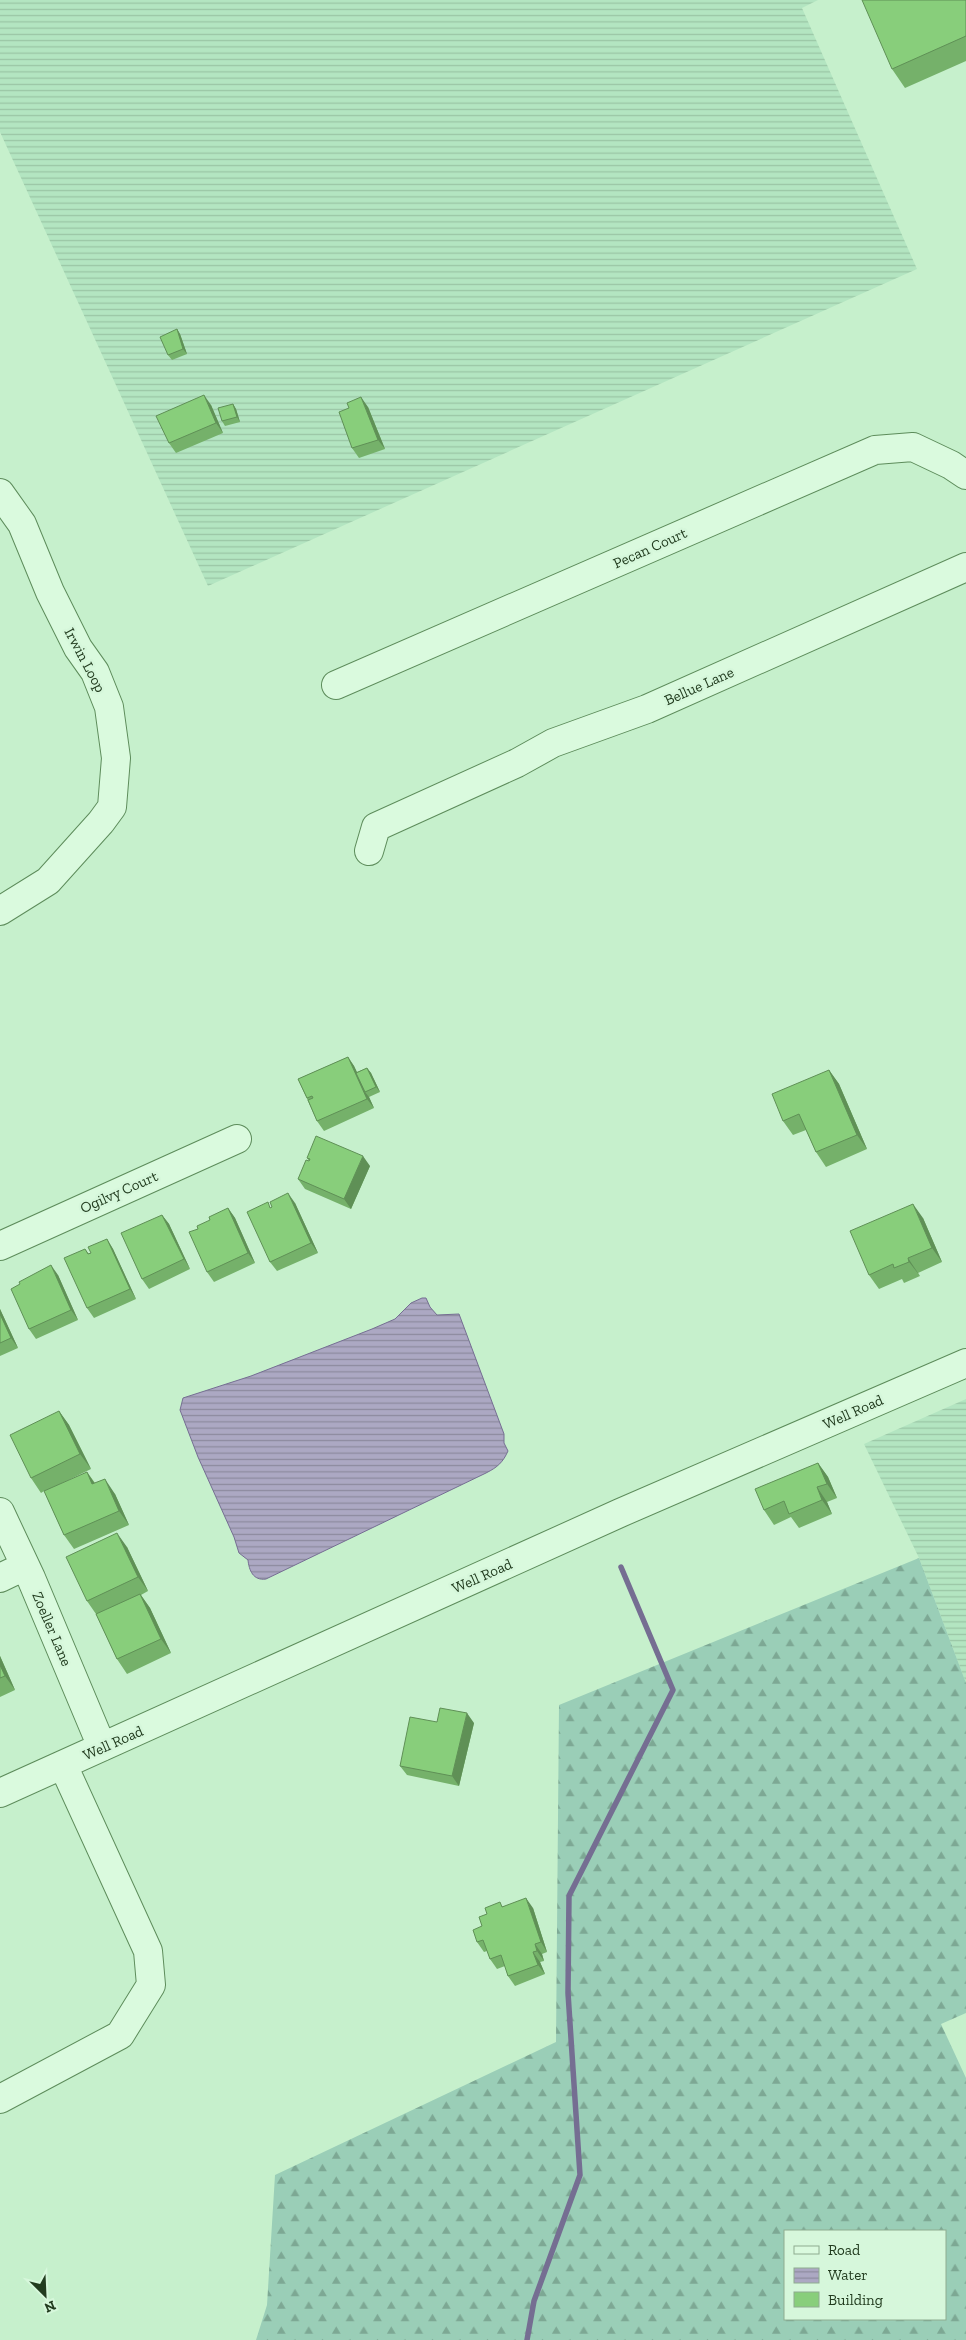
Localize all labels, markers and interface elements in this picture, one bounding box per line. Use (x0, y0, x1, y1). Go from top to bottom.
street label: Pecan Court (610, 524, 690, 572)
street label: Irwin Loop (60, 625, 110, 695)
street label: Bellue Lane (662, 663, 736, 709)
street label: Ogilvy Court (77, 1167, 161, 1217)
street label: Well Road (820, 1390, 887, 1433)
street label: Well Road (449, 1554, 516, 1597)
street label: Zoeller Lane (28, 1589, 76, 1669)
street label: Well Road (80, 1721, 147, 1764)
legend (784, 2230, 946, 2320)
text: Road (828, 2241, 861, 2259)
text: Water (828, 2266, 868, 2284)
north arrow (20, 2270, 70, 2320)
text: Building (828, 2291, 883, 2309)
text: N (41, 2296, 58, 2316)

